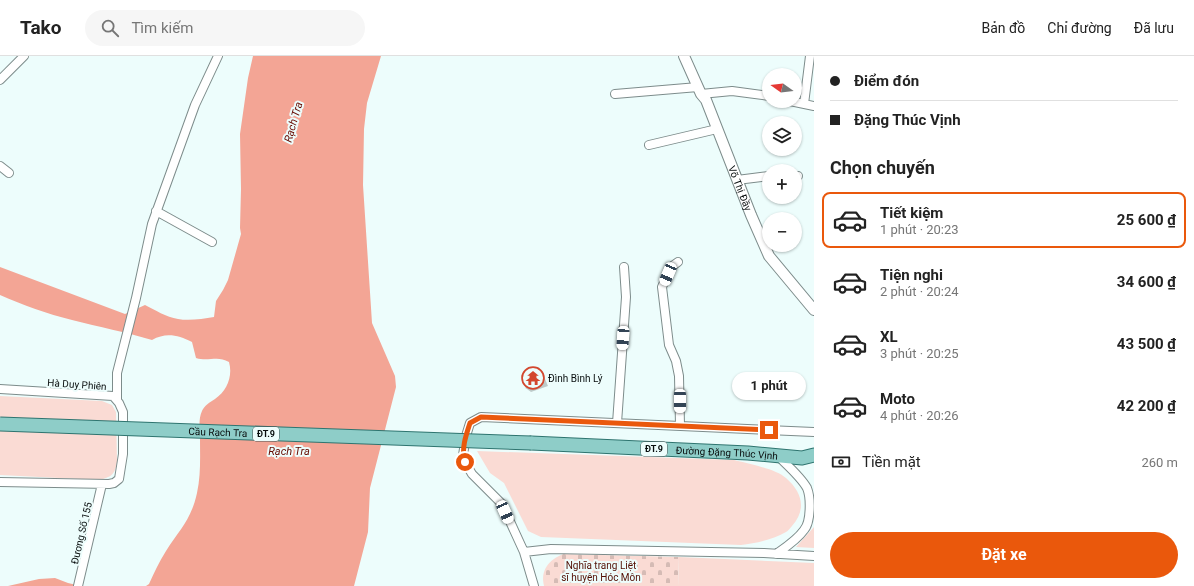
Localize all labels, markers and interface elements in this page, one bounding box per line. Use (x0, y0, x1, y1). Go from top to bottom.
search box (85, 10, 365, 46)
text: Tako (20, 16, 61, 39)
icon: search (99, 17, 121, 39)
text: Tìm kiếm (131, 19, 193, 37)
text: Bản đồ (981, 20, 1025, 36)
text: Chỉ đường (1047, 20, 1112, 36)
text: Đã lưu (1134, 20, 1174, 36)
north arrow (762, 68, 802, 108)
map controls (762, 68, 802, 252)
text: Điểm đón (854, 72, 919, 90)
water label: Rạch Tra (282, 100, 306, 144)
text: Đặng Thúc Vịnh (854, 111, 961, 129)
button: layers (762, 116, 802, 156)
text: Chọn chuyến (830, 157, 935, 178)
street label: Võ Thị Đầy (726, 164, 754, 213)
button: + (762, 164, 802, 204)
icon: car (832, 202, 868, 238)
text: Tiết kiệm (880, 204, 943, 222)
text: 25 600 ₫ (1117, 211, 1176, 229)
button: − (762, 212, 802, 252)
text: 1 phút · 20:23 (880, 222, 959, 237)
car (658, 261, 678, 287)
icon: car (832, 264, 868, 300)
text: Tiện nghi (880, 266, 943, 284)
text: 34 600 ₫ (1117, 273, 1176, 291)
text: 2 phút · 20:24 (880, 284, 959, 299)
car (616, 326, 630, 350)
icon: car (832, 326, 868, 362)
text: XL (880, 328, 898, 346)
text: 43 500 ₫ (1117, 335, 1176, 353)
text: 3 phút · 20:25 (880, 346, 959, 361)
temple icon: Đình Bình Lý (520, 365, 546, 391)
callout: 1 phút (732, 372, 806, 400)
place label: Đình Bình Lý (548, 373, 603, 384)
street label: Hà Duy Phiên (47, 377, 107, 392)
text: 1 phút (751, 378, 787, 393)
icon: car (832, 388, 868, 424)
car (674, 389, 686, 413)
text: Moto (880, 390, 915, 408)
text: 42 200 ₫ (1117, 397, 1176, 415)
text: 4 phút · 20:26 (880, 408, 959, 423)
route end (760, 421, 778, 439)
street label: Cầu Rạch Tra (188, 426, 247, 439)
road number: ĐT.9 (253, 427, 279, 441)
road number: ĐT.9 (641, 442, 667, 456)
water label: Rạch Tra (268, 445, 310, 458)
street label: Đường Đặng Thúc Vịnh (675, 445, 778, 462)
icon: cash (830, 451, 852, 473)
route start (456, 453, 474, 471)
text: Tiền mặt (862, 453, 921, 471)
text: 260 m (1141, 455, 1178, 470)
car (495, 499, 515, 525)
street label: Đương Số 155 (68, 500, 94, 565)
button: Đặt xe (830, 532, 1178, 578)
park label: Nghĩa trang Liệt sĩ huyện Hóc Môn (561, 560, 641, 584)

